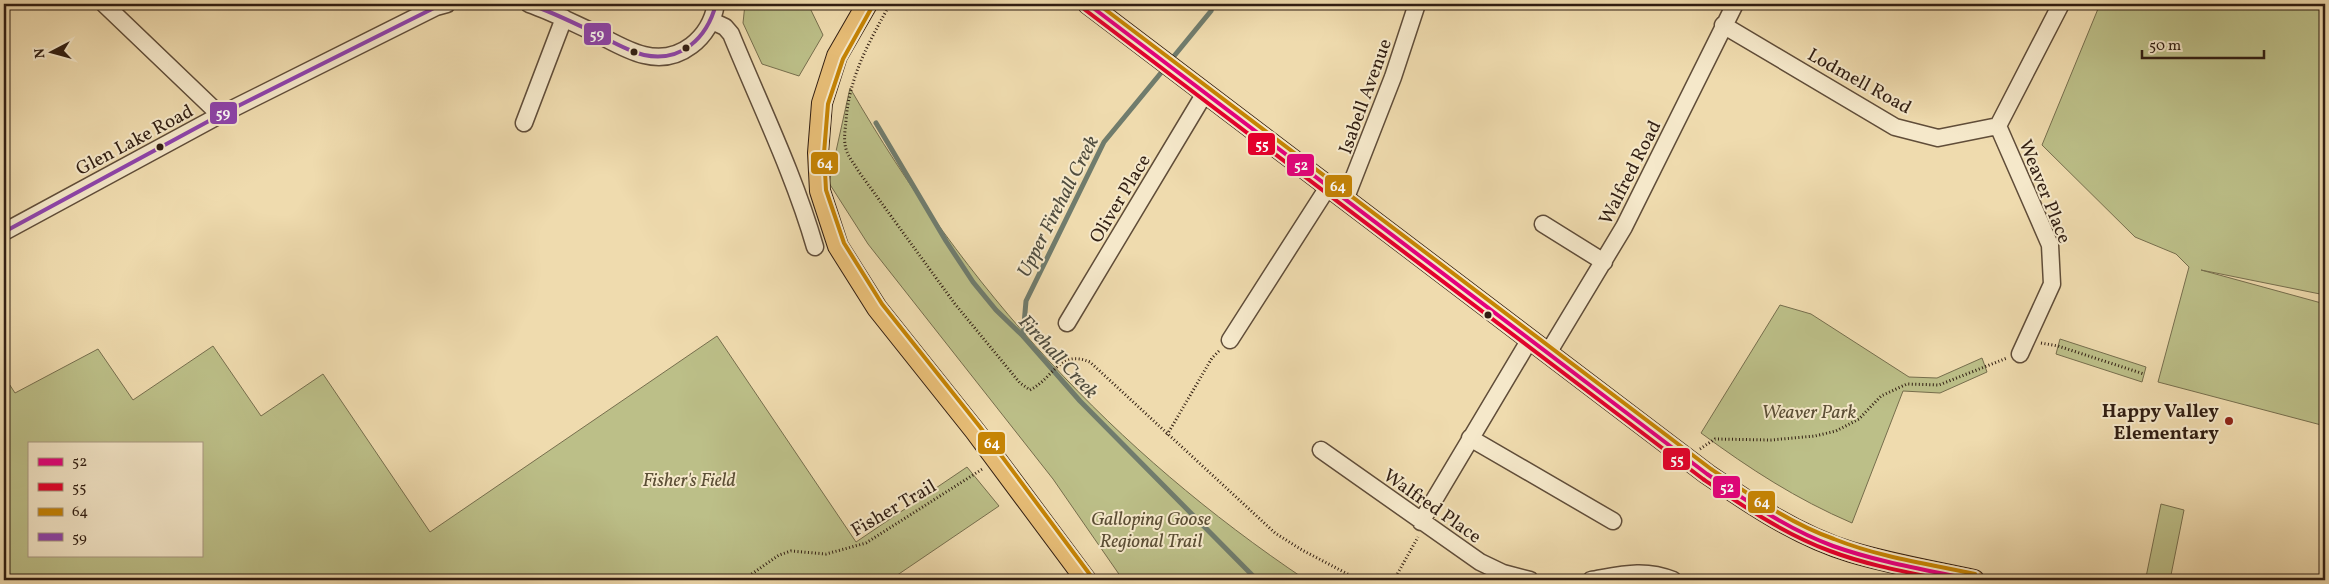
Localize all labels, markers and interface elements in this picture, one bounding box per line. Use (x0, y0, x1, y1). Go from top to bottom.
line badge: 59 (583, 22, 612, 46)
text: 59 (590, 26, 604, 45)
north arrow (28, 28, 78, 78)
scale bar (2142, 28, 2264, 60)
street label: Isabell Avenue (1333, 35, 1399, 158)
text: 50 m (2149, 36, 2181, 57)
street label: Lodmell Road (1802, 42, 1916, 121)
unlabelled marker (681, 43, 691, 53)
text: N (31, 47, 51, 59)
unlabelled marker (629, 47, 639, 57)
street label: Glen Lake Road (72, 99, 198, 183)
line badge: 59 (209, 101, 238, 125)
text: 59 (216, 105, 230, 124)
street label: Walfred Road (1593, 116, 1668, 229)
water label: Upper Firehall Creek (1011, 131, 1107, 283)
line badge: 55 (1247, 132, 1276, 156)
text: 55 (1255, 136, 1269, 155)
street label: Weaver Place (2012, 136, 2077, 247)
unlabelled marker (155, 142, 165, 152)
street label: Oliver Place (1084, 150, 1158, 248)
line badge: 64 (810, 151, 839, 175)
line badge: 52 (1286, 153, 1315, 177)
text: 64 (817, 155, 833, 174)
text: 52 (1294, 157, 1308, 176)
line badge: 64 (1324, 174, 1353, 198)
text: 64 (1330, 178, 1346, 197)
water label: Firehall Creek (1011, 309, 1104, 406)
unlabelled marker (1483, 310, 1493, 320)
place label: Happy Valley Elementary (2102, 399, 2219, 447)
park label: Weaver Park (1762, 400, 1857, 426)
marker: Happy Valley Elementary (2223, 415, 2235, 427)
line badge: 64 (977, 431, 1006, 455)
text: 64 (984, 435, 1000, 454)
legend (28, 442, 202, 556)
line badge: 55 (1662, 447, 1691, 471)
text: 55 (1670, 451, 1684, 470)
text: 52 (72, 452, 87, 473)
street label: Walfred Place (1377, 463, 1486, 550)
park label: Fisher's Field (642, 468, 736, 494)
street label: Fisher Trail (847, 474, 942, 544)
line badge: 52 (1712, 475, 1741, 499)
text: 55 (72, 478, 86, 499)
text: 52 (1720, 479, 1734, 498)
line badge: 64 (1747, 490, 1776, 514)
text: 64 (1754, 494, 1770, 513)
text: 64 (72, 502, 88, 523)
park label: Galloping Goose Regional Trail (1091, 507, 1211, 555)
text: 59 (72, 528, 87, 549)

